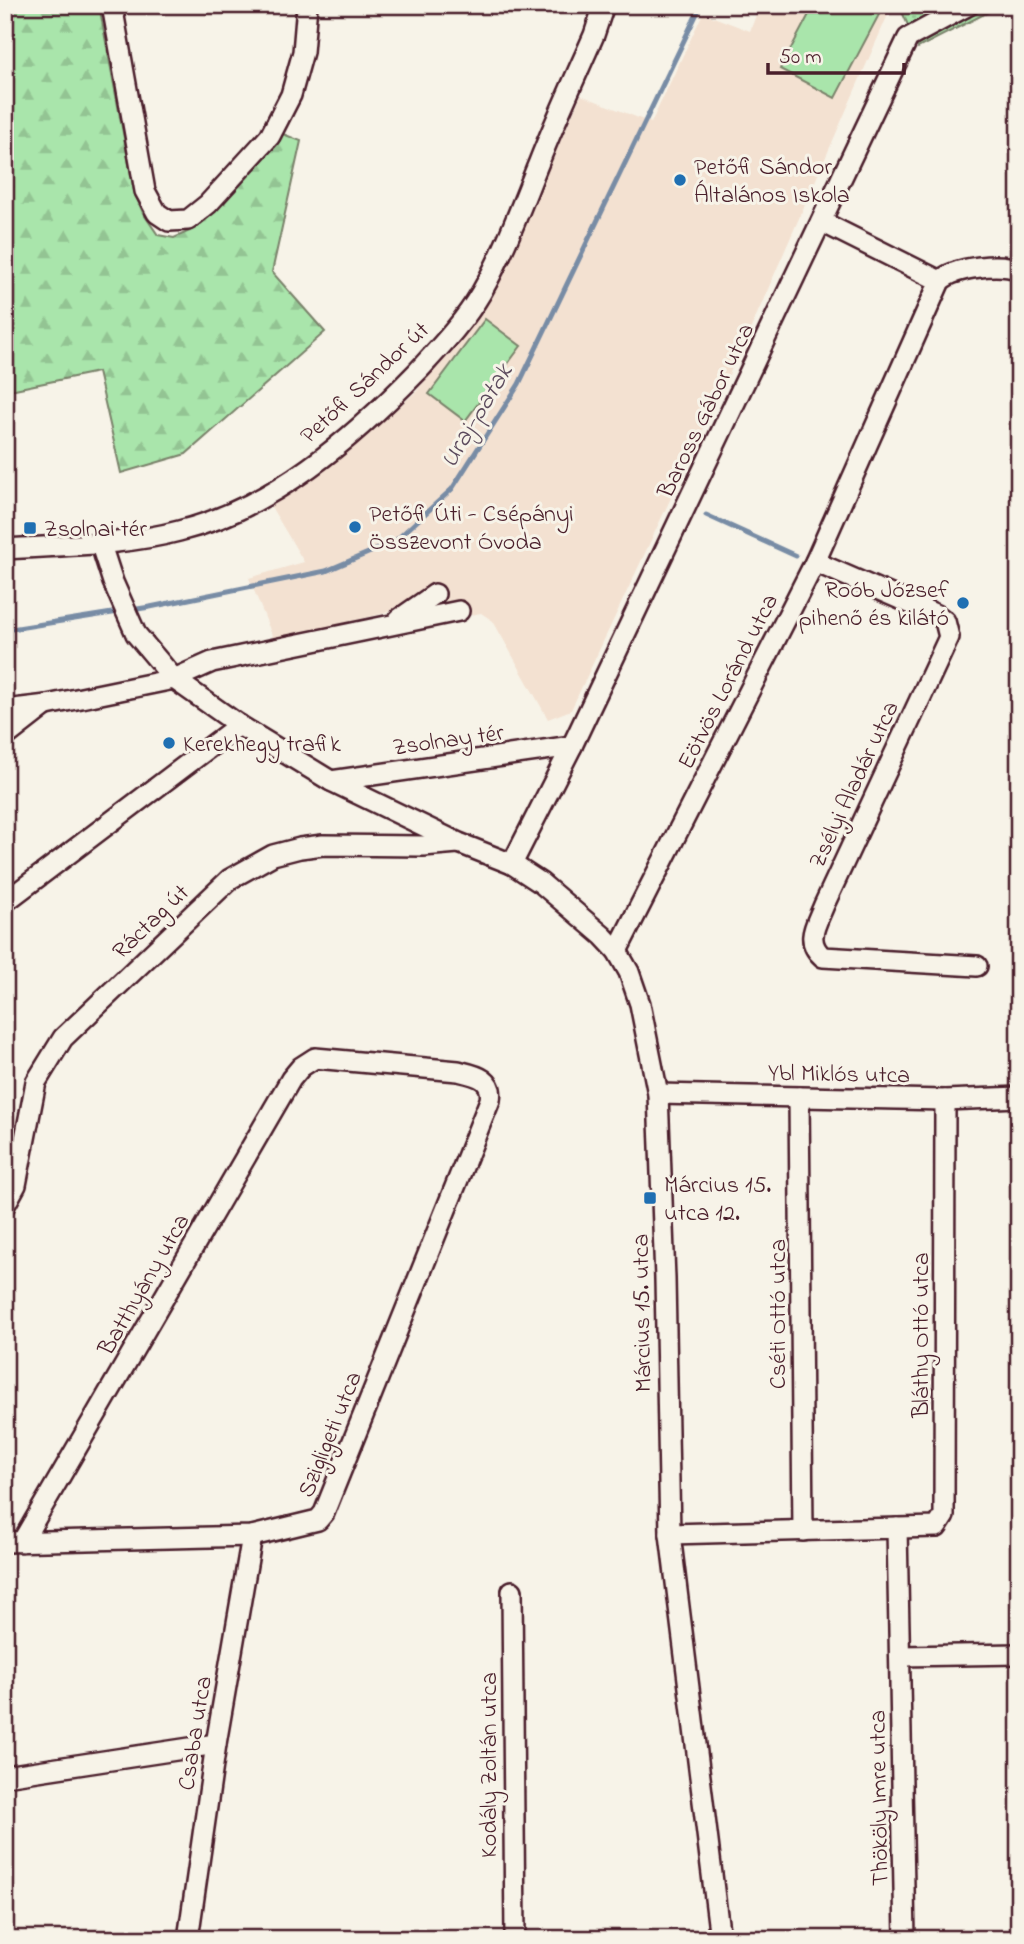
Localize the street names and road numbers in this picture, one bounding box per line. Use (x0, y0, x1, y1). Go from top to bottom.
street label: Petőfi Sándor út (293, 315, 438, 453)
street label: Baross Gábor utca (649, 318, 765, 505)
street label: Eötvös Loránd utca (670, 588, 789, 776)
street label: Zsélyi Aladár utca (801, 696, 910, 875)
street label: Zsolnay tér (390, 716, 507, 768)
street label: Ráctag út (105, 877, 198, 969)
street label: Ybl Miklós utca (767, 1057, 910, 1094)
street label: Batthyány utca (90, 1208, 201, 1364)
street label: Március 15. utca (625, 1233, 662, 1393)
street label: Cséti Ottó utca (762, 1239, 797, 1389)
street label: Bláthy Ottó utca (905, 1252, 941, 1419)
street label: Szigligeti utca (290, 1367, 373, 1503)
street label: Kodály Zoltán utca (473, 1672, 509, 1858)
street label: Csaba utca (170, 1674, 223, 1793)
street label: Thököly Imre utca (861, 1709, 901, 1886)

